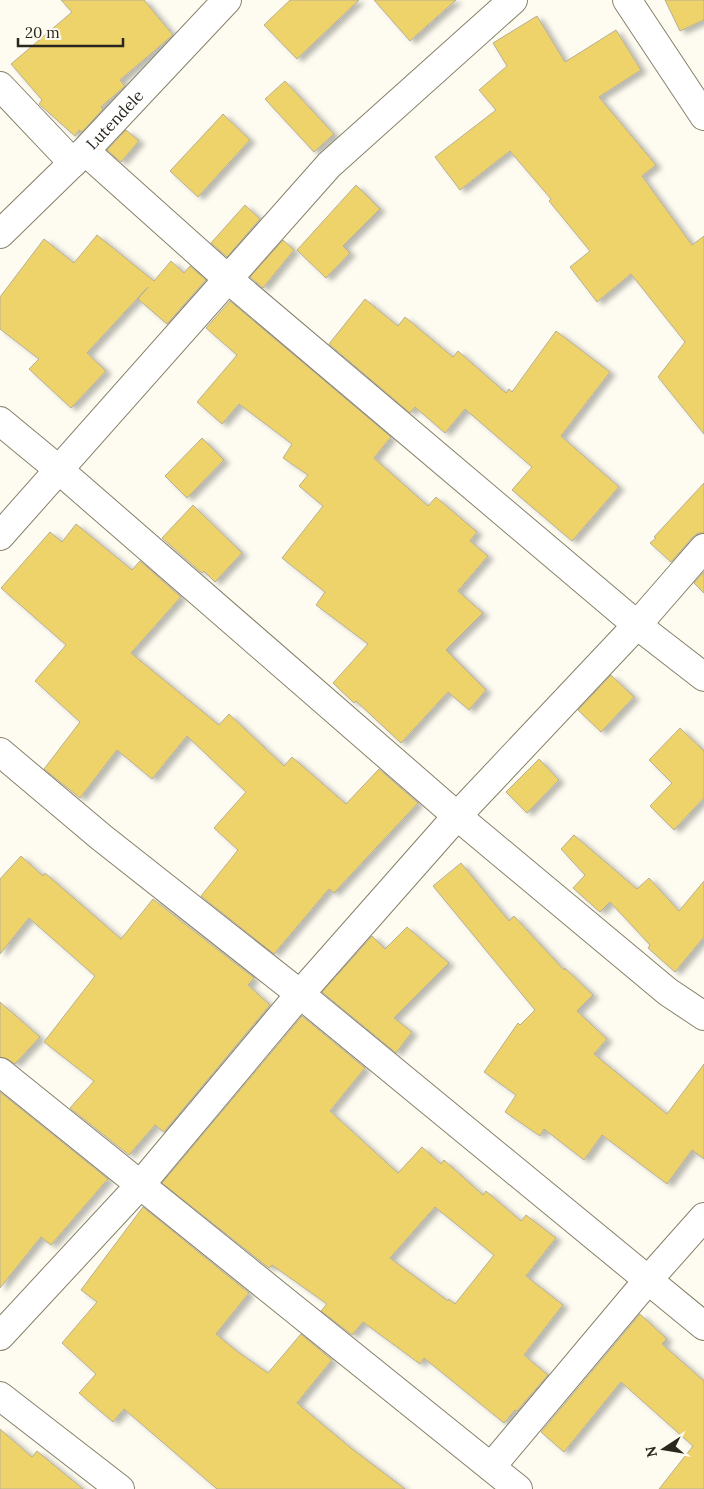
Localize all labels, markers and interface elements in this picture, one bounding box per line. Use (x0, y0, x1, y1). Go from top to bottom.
scale bar (18, 15, 122, 47)
text: 20 m (25, 23, 60, 42)
street label: Lutendele (82, 85, 148, 154)
north arrow (639, 1424, 689, 1474)
text: N (641, 1444, 661, 1459)

